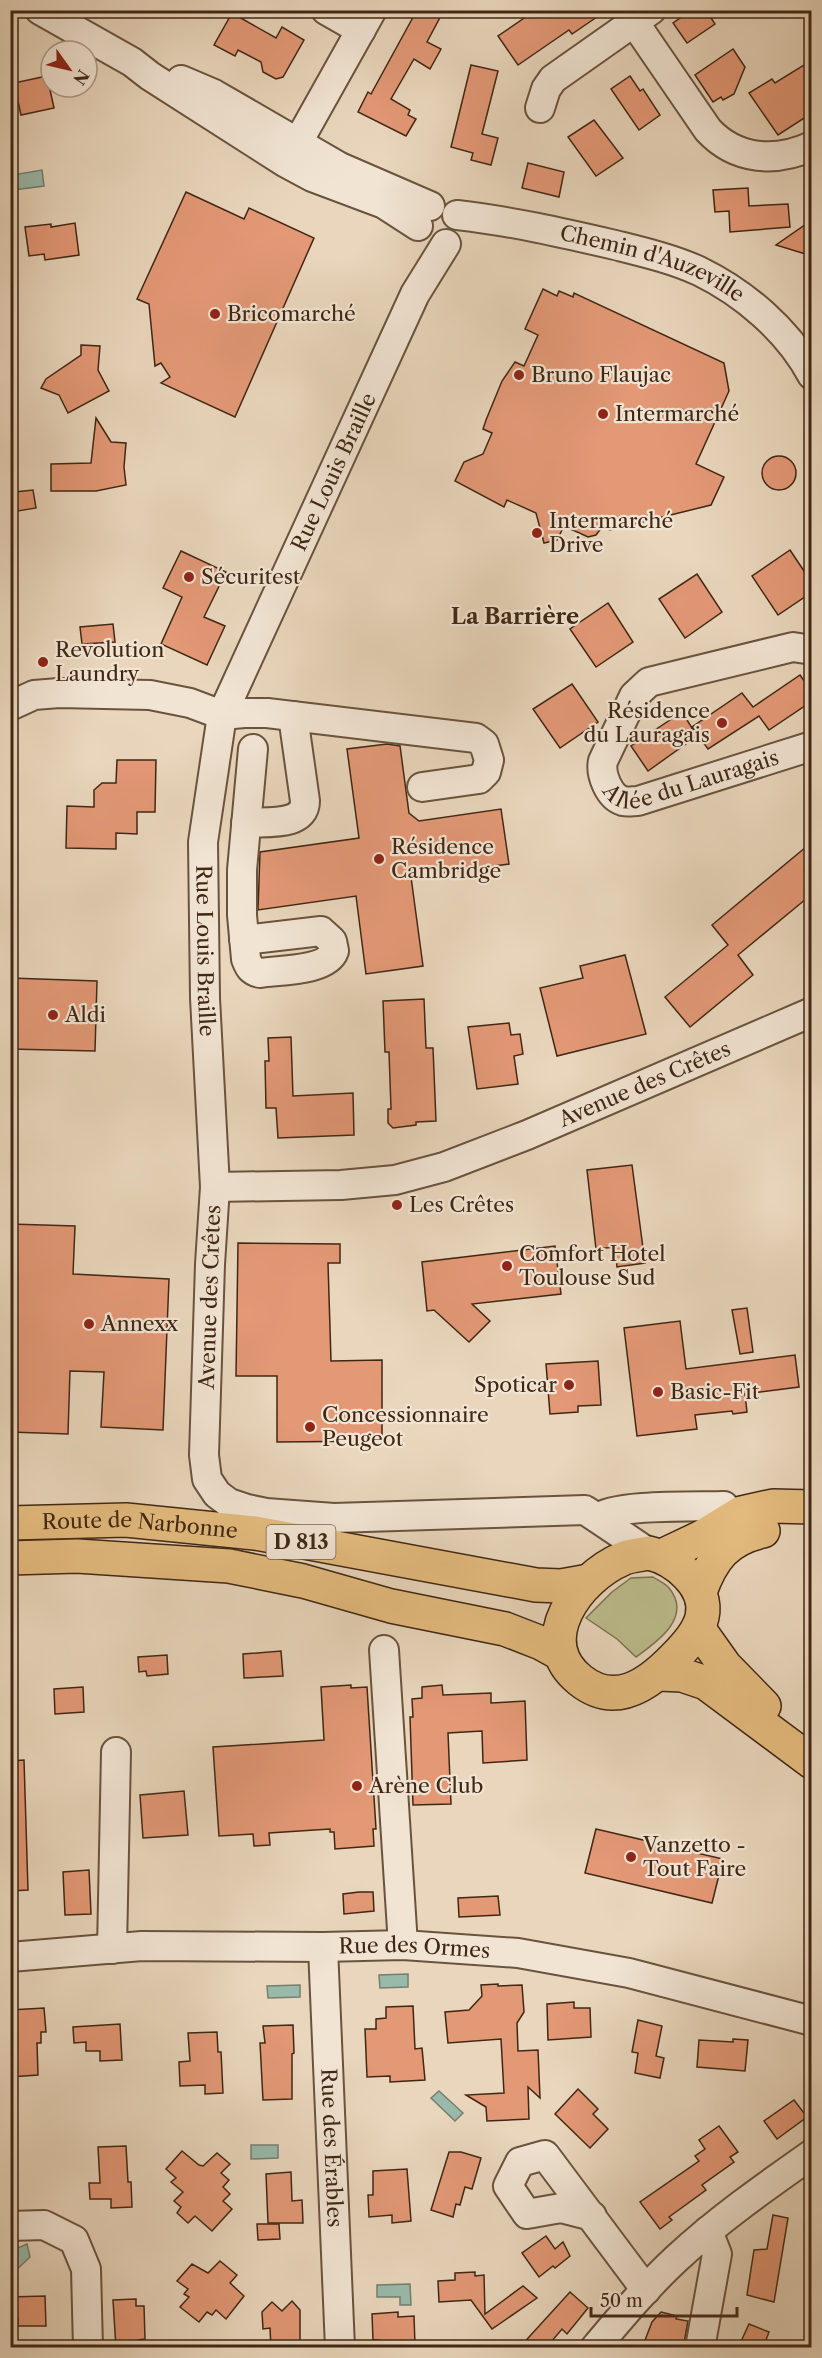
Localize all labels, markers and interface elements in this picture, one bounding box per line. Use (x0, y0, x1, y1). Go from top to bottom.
north arrow (39, 39, 99, 99)
text: N (69, 66, 94, 89)
street label: Chemin d'Auzeville (558, 220, 749, 307)
place label: Bricomarché (227, 301, 356, 326)
marker: Bricomarché (208, 307, 222, 321)
place label: Bruno Flaujac (531, 362, 671, 387)
marker: Bruno Flaujac (512, 368, 526, 382)
street label: Rue Louis Braille (286, 389, 381, 555)
place label: Intermarché (615, 401, 739, 426)
marker: Intermarché (596, 407, 610, 421)
place label: Intermarché Drive (549, 508, 673, 557)
marker: Intermarché Drive (530, 526, 544, 540)
place label: Sécuritest (201, 564, 301, 589)
marker: Sécuritest (182, 570, 196, 584)
district label: La Barrière (451, 603, 579, 630)
place label: Revolution Laundry (55, 637, 164, 686)
marker: Revolution Laundry (36, 655, 50, 669)
place label: Résidence du Lauragais (583, 698, 710, 747)
marker: Résidence du Lauragais (715, 716, 729, 730)
street label: Allée du Lauragais (597, 744, 782, 814)
place label: Résidence Cambridge (391, 834, 501, 883)
marker: Résidence Cambridge (372, 852, 386, 866)
street label: Rue Louis Braille (191, 865, 220, 1037)
place label: Aldi (64, 1002, 106, 1027)
marker: Aldi (46, 1008, 60, 1022)
street label: Avenue des Crêtes (554, 1036, 734, 1132)
place label: Les Crêtes (409, 1192, 514, 1217)
marker: Les Crêtes (390, 1198, 404, 1212)
street label: Avenue des Crêtes (194, 1204, 225, 1391)
place label: Comfort Hotel Toulouse Sud (519, 1241, 665, 1290)
marker: Comfort Hotel Toulouse Sud (500, 1259, 514, 1273)
place label: Annexx (100, 1311, 179, 1336)
marker: Annexx (82, 1317, 96, 1331)
place label: Spoticar (474, 1372, 557, 1397)
marker: Spoticar (562, 1378, 576, 1392)
place label: Basic-Fit (670, 1379, 760, 1404)
marker: Basic-Fit (651, 1385, 665, 1399)
place label: Concessionnaire Peugeot (322, 1402, 489, 1451)
marker: Concessionnaire Peugeot (303, 1420, 317, 1434)
street label: Route de Narbonne (41, 1507, 239, 1543)
road number: D 813 (266, 1525, 336, 1559)
place label: Arène Club (368, 1773, 483, 1798)
marker: Arène Club (350, 1779, 364, 1793)
place label: Vanzetto - Tout Faire (642, 1832, 746, 1881)
marker: Vanzetto - Tout Faire (624, 1850, 638, 1864)
street label: Rue des Ormes (338, 1932, 491, 1963)
street label: Rue des Érables (316, 2068, 348, 2228)
scale bar (591, 2280, 736, 2318)
text: 50 m (600, 2290, 643, 2312)

